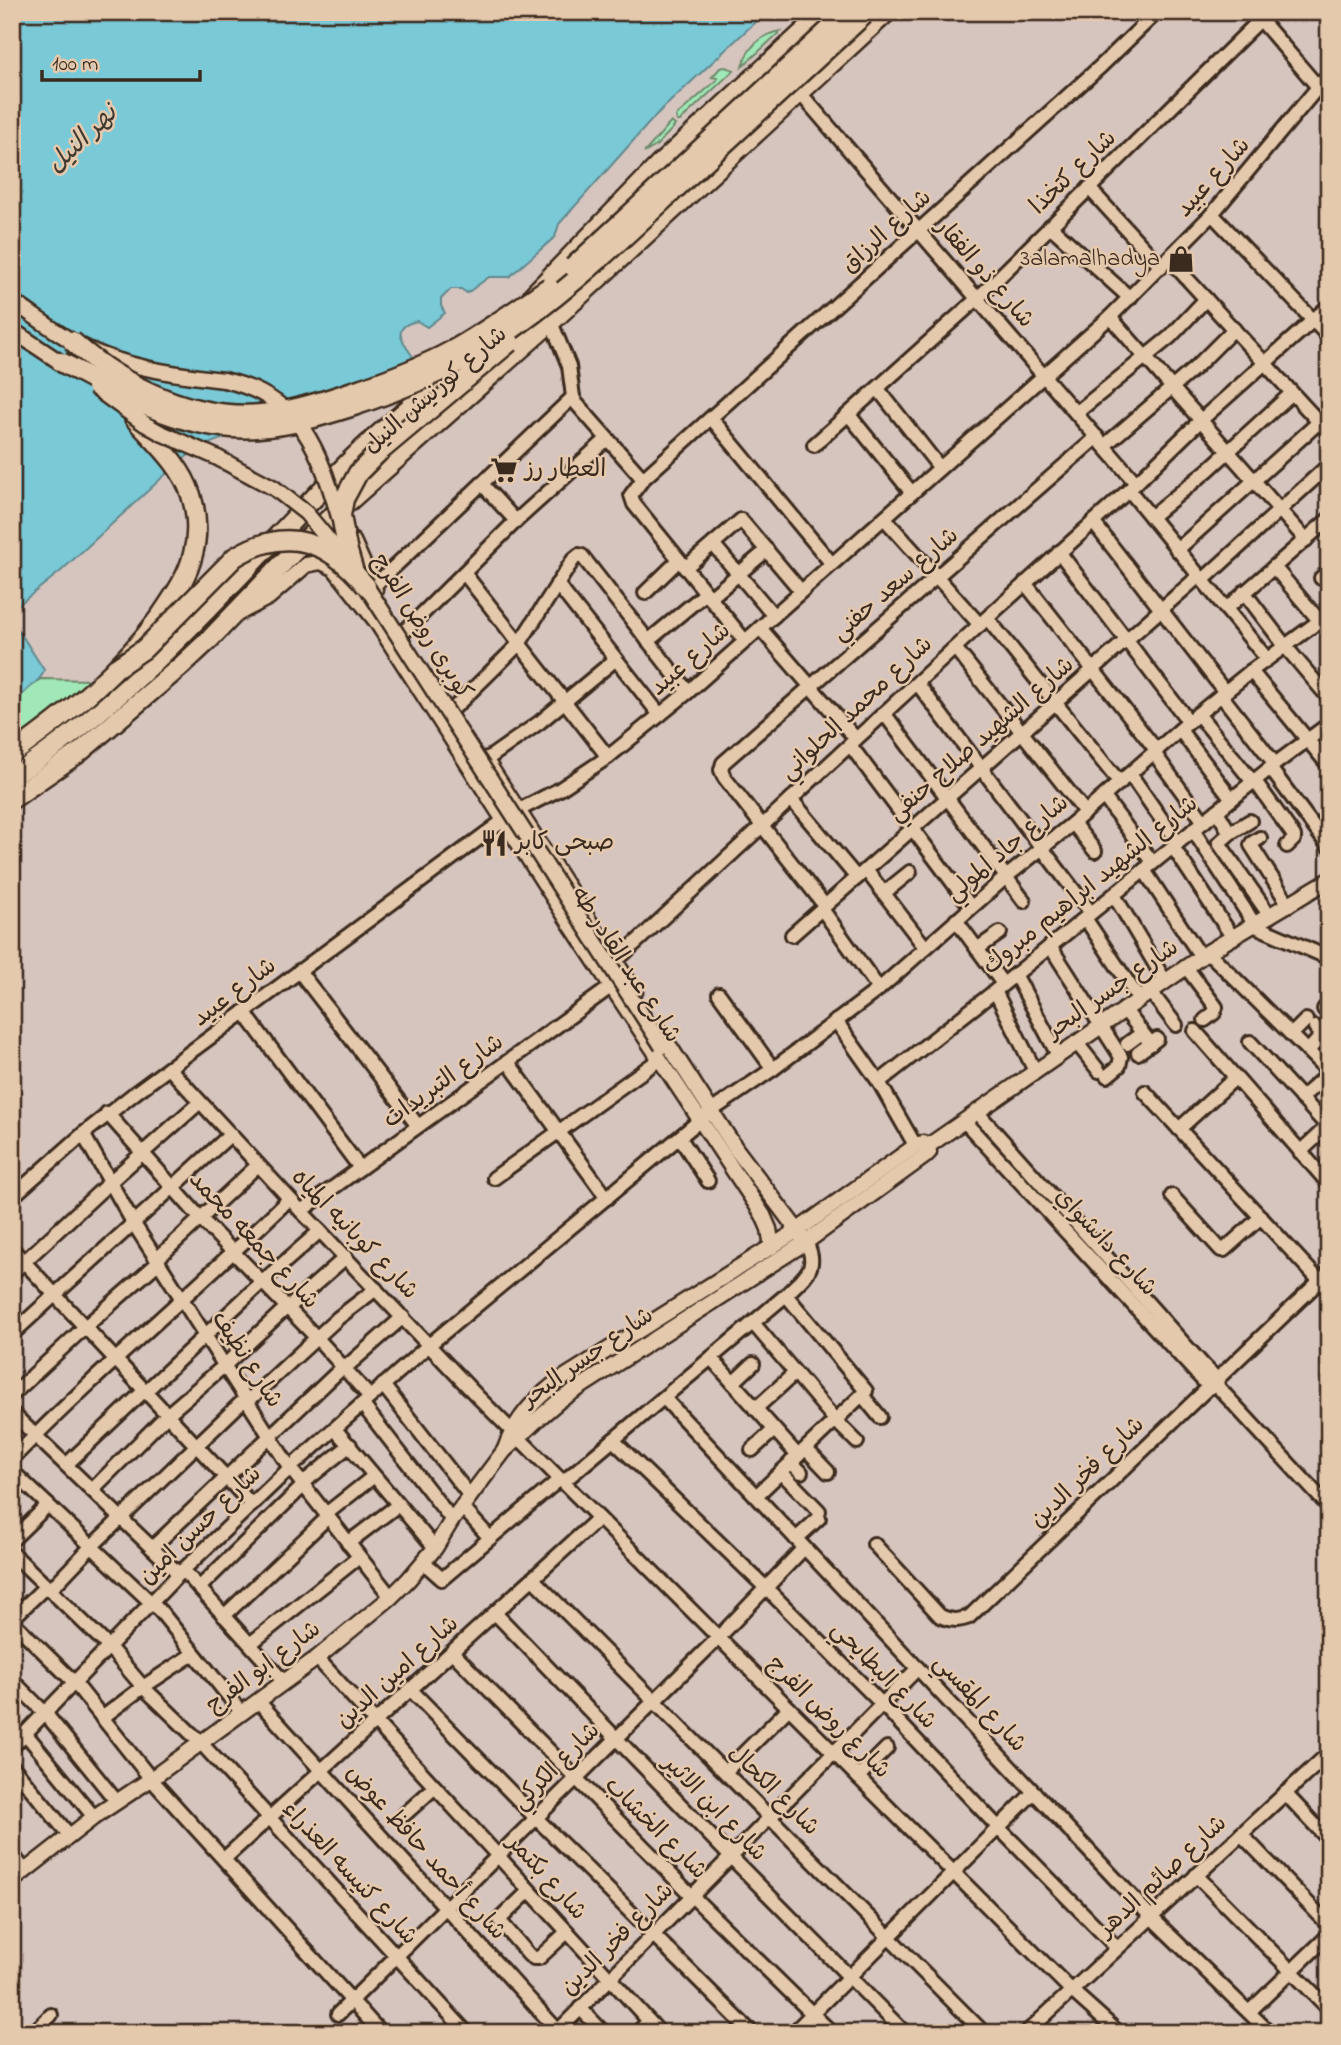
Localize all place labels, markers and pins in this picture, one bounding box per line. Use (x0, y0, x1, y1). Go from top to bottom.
place label: 3alamalhadya (1020, 242, 1160, 278)
shop icon: 3alamalhadya (1166, 244, 1196, 274)
place label: العطار رز (523, 453, 606, 488)
supermarket icon: العطار رز (489, 455, 519, 485)
place label: صبحى كابر (513, 826, 614, 861)
restaurant icon: صبحى كابر (479, 828, 509, 858)

